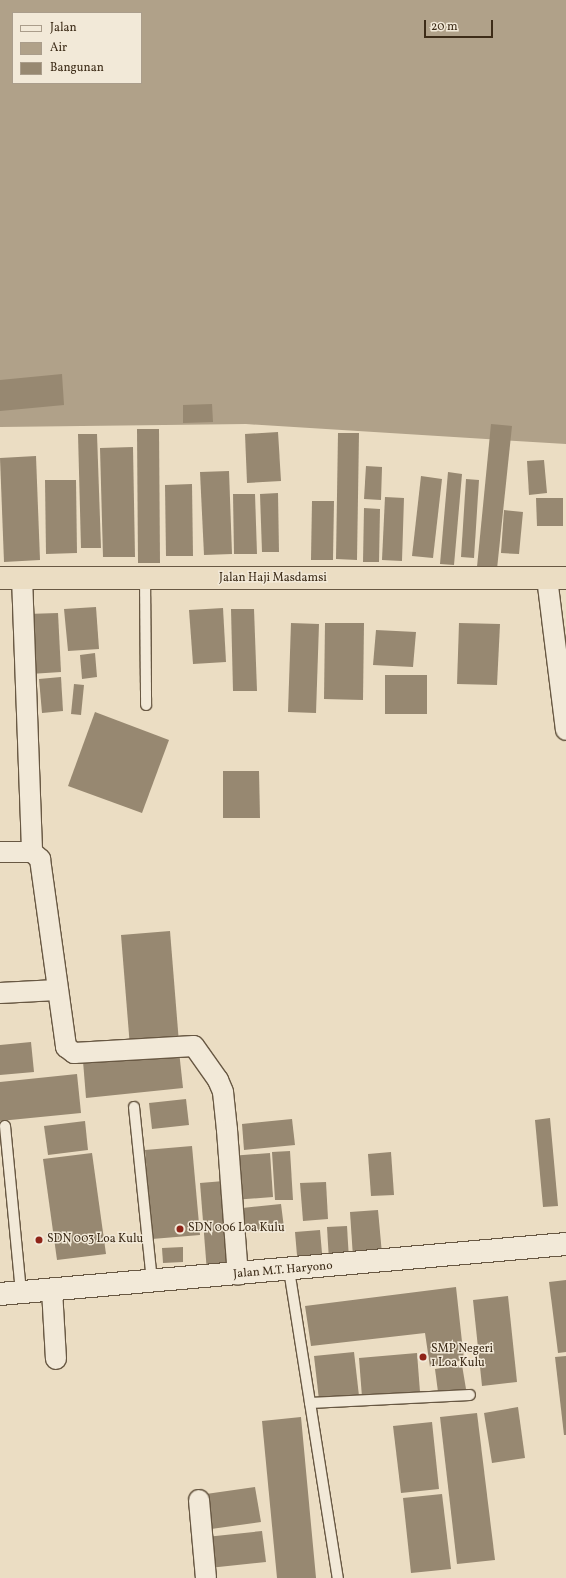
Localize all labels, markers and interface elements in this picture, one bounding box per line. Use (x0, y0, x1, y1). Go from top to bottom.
legend (12, 12, 142, 84)
scale bar (426, 12, 495, 38)
text: 20 m (431, 19, 458, 35)
text: Jalan (50, 20, 77, 36)
text: Air (50, 40, 67, 56)
text: Bangunan (50, 60, 104, 76)
street label: Jalan Haji Masdamsi (219, 572, 327, 586)
place label: SDN 006 Loa Kulu (188, 1222, 285, 1236)
marker: SDN 006 Loa Kulu (175, 1224, 185, 1234)
place label: SDN 003 Loa Kulu (47, 1233, 143, 1247)
marker: SDN 003 Loa Kulu (34, 1235, 44, 1245)
street label: Jalan M.T. Haryono (233, 1259, 333, 1283)
place label: SMP Negeri 1 Loa Kulu (431, 1343, 493, 1371)
marker: SMP Negeri 1 Loa Kulu (418, 1352, 428, 1362)

